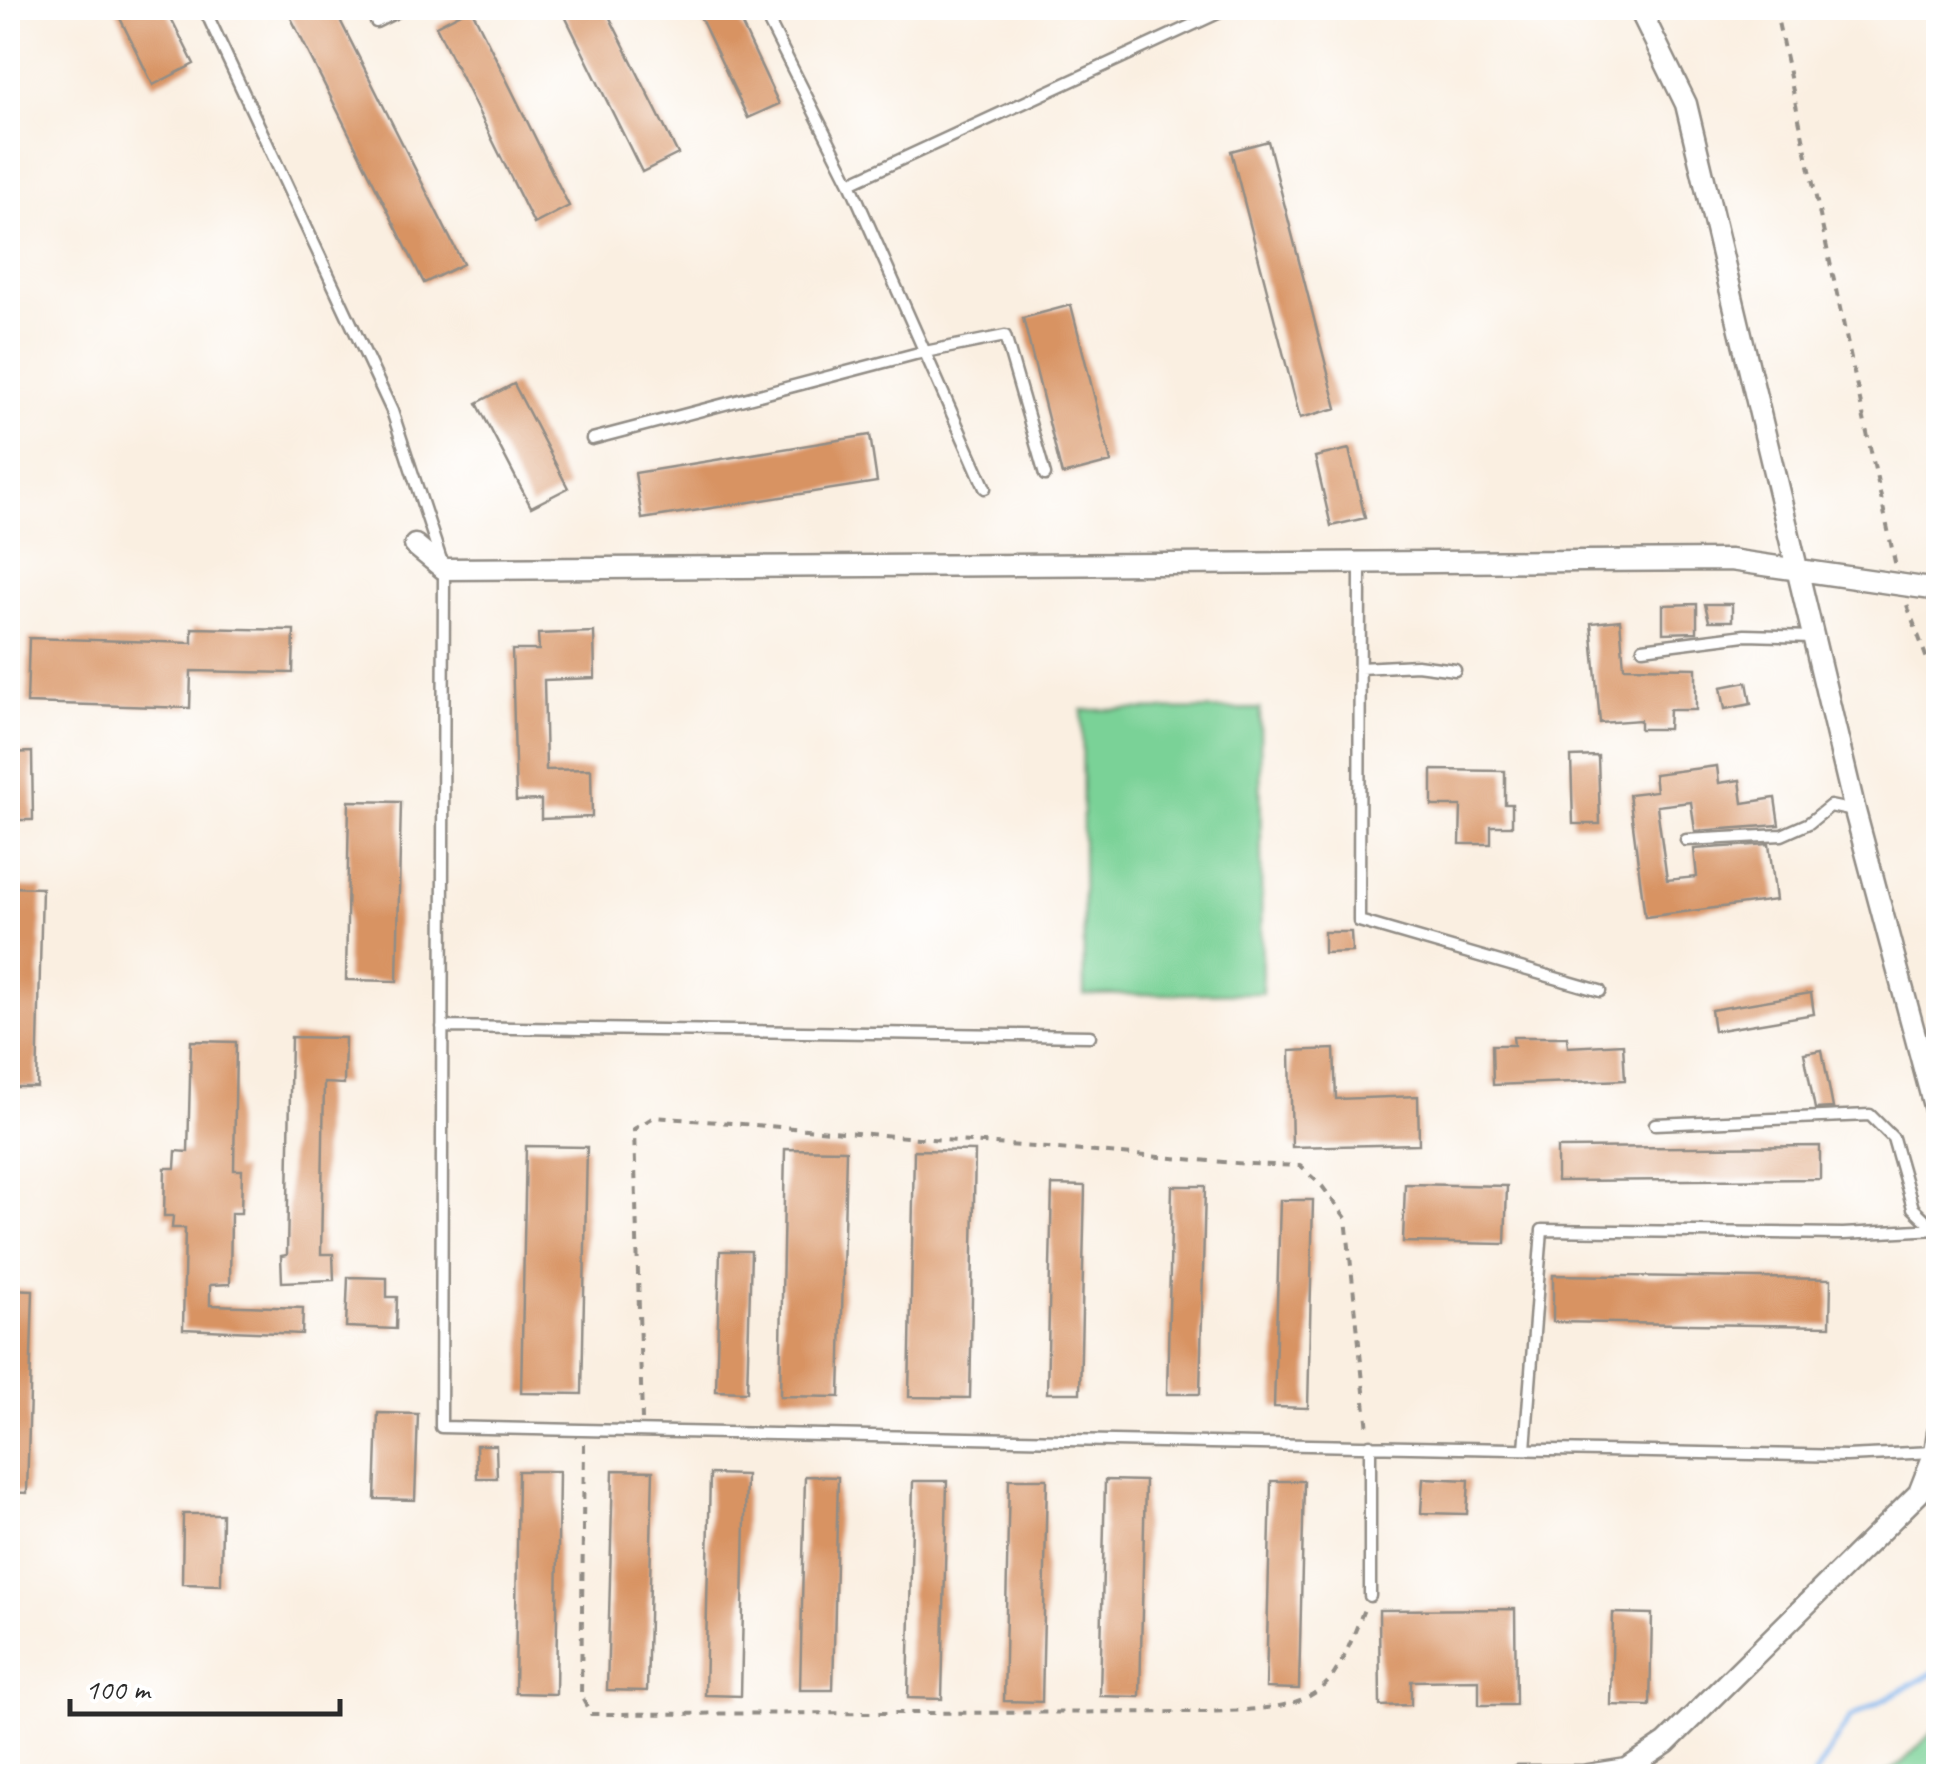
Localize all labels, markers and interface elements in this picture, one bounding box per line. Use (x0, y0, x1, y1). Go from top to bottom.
scale bar (70, 1654, 340, 1716)
text: 100 m (85, 1670, 152, 1708)

